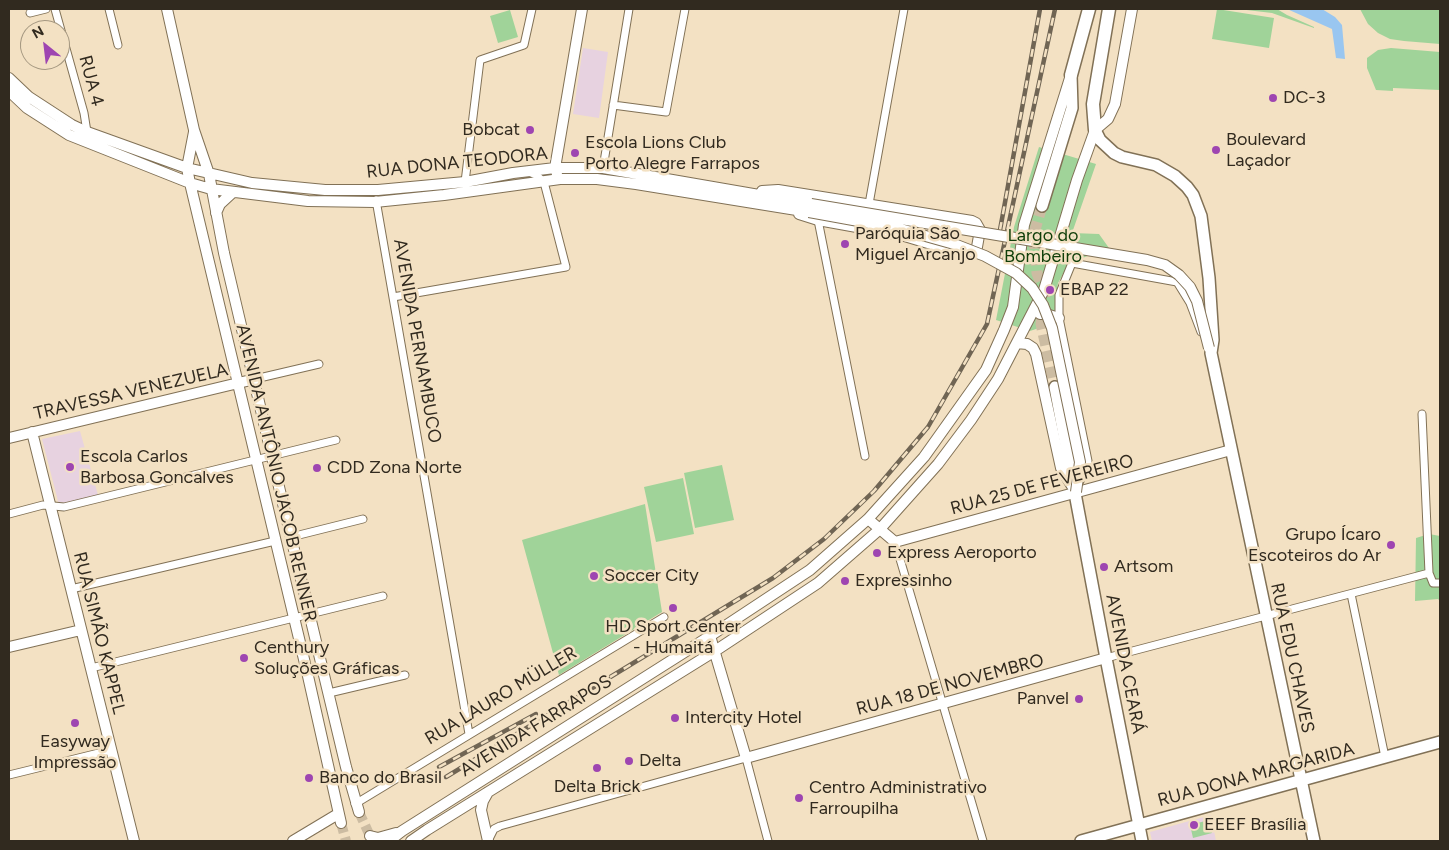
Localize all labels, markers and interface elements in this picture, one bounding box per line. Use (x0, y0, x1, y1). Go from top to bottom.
north arrow (20, 20, 70, 70)
text: N (29, 22, 47, 42)
street label: RUA 4 (74, 53, 108, 109)
place label: DC-3 (1283, 87, 1326, 109)
marker: DC-3 (1267, 92, 1279, 104)
place label: Bobcat (462, 119, 520, 141)
marker: Bobcat (524, 124, 536, 136)
place label: Boulevard Laçador (1226, 129, 1306, 172)
place label: Escola Lions Club Porto Alegre Farrapos (585, 132, 760, 174)
street label: RUA DONA TEODORA (365, 143, 549, 183)
marker: Boulevard Laçador (1210, 144, 1222, 156)
marker: Escola Lions Club Porto Alegre Farrapos (569, 147, 581, 159)
place label: Paróquia São Miguel Arcanjo (855, 223, 976, 266)
park label: Largo do Bombeiro (1004, 225, 1082, 268)
street label: AVENIDA PERNAMBUCO (388, 237, 446, 445)
marker: Paróquia São Miguel Arcanjo (839, 238, 851, 250)
place label: EBAP 22 (1060, 279, 1129, 301)
marker: EBAP 22 (1044, 284, 1056, 296)
street label: AVENIDA ANTÔNIO JACOB RENNER (231, 322, 321, 624)
street label: TRAVESSA VENEZUELA (32, 359, 230, 425)
place label: Escola Carlos Barbosa Goncalves (80, 446, 234, 488)
street label: RUA 25 DE FEVEREIRO (948, 450, 1136, 520)
place label: CDD Zona Norte (327, 457, 462, 479)
marker: Escola Carlos Barbosa Goncalves (64, 461, 76, 473)
marker: CDD Zona Norte (311, 462, 323, 474)
place label: Grupo Ícaro Escoteiros do Ar (1248, 524, 1381, 566)
marker: Grupo Ícaro Escoteiros do Ar (1385, 539, 1397, 551)
place label: Express Aeroporto (887, 542, 1037, 564)
marker: Express Aeroporto (871, 547, 883, 559)
street label: RUA SIMÃO KAPPEL (68, 550, 130, 716)
place label: Artsom (1114, 556, 1173, 578)
marker: Artsom (1098, 561, 1110, 573)
place label: Soccer City (604, 565, 699, 587)
marker: Soccer City (588, 570, 600, 582)
place label: Expressinho (855, 570, 952, 592)
marker: Expressinho (839, 575, 851, 587)
street label: RUA EDU CHAVES (1266, 581, 1318, 735)
street label: AVENIDA CEARÁ (1101, 592, 1149, 736)
marker: HD Sport Center - Humaitá (667, 602, 679, 614)
place label: HD Sport Center - Humaitá (605, 616, 741, 659)
place label: Centhury Soluções Gráficas (254, 637, 399, 680)
street label: RUA LAURO MÜLLER (421, 642, 581, 750)
street label: RUA 18 DE NOVEMBRO (854, 650, 1046, 720)
marker: Centhury Soluções Gráficas (238, 652, 250, 664)
street label: AVENIDA FARRAPOS (456, 671, 616, 781)
place label: Panvel (1017, 688, 1069, 710)
marker: Panvel (1073, 693, 1085, 705)
place label: Intercity Hotel (685, 707, 802, 729)
marker: Intercity Hotel (669, 712, 681, 724)
marker: Easyway Impressão (69, 717, 81, 729)
place label: Easyway Impressão (33, 731, 117, 774)
street label: RUA DONA MARGARIDA (1155, 738, 1357, 812)
place label: Delta (639, 750, 681, 772)
marker: Delta (623, 755, 635, 767)
marker: Delta Brick (591, 762, 603, 774)
place label: Banco do Brasil (319, 767, 442, 789)
marker: Banco do Brasil (303, 772, 315, 784)
place label: Delta Brick (554, 776, 640, 798)
place label: Centro Administrativo Farroupilha (809, 777, 987, 820)
marker: Centro Administrativo Farroupilha (793, 792, 805, 804)
place label: EEEF Brasília (1204, 814, 1306, 836)
marker: EEEF Brasília (1188, 819, 1200, 831)

